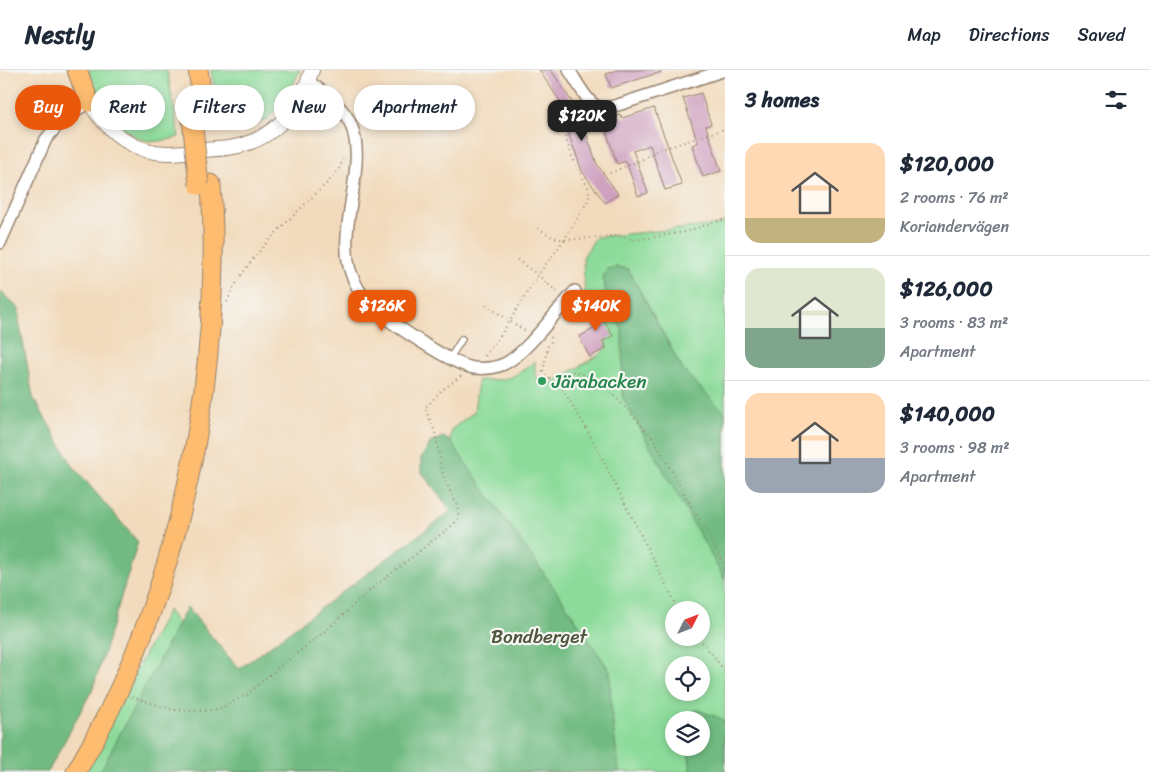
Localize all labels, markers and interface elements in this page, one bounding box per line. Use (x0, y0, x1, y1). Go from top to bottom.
text: Nestly (25, 14, 95, 56)
text: Map (908, 19, 941, 51)
text: Directions (969, 19, 1050, 51)
text: Saved (1078, 19, 1125, 51)
text: 3 homes (745, 81, 819, 119)
chip: Buy (15, 85, 81, 130)
chip: Rent (91, 85, 165, 130)
chip: Filters (175, 85, 264, 130)
chip: New (274, 85, 344, 130)
chip: Apartment (354, 85, 475, 130)
icon: filters (1102, 86, 1130, 114)
pin: $120K (547, 100, 617, 142)
text: $120K (559, 101, 605, 130)
text: $120,000 (900, 145, 994, 183)
icon: home (785, 163, 845, 223)
text: 2 rooms · 76 m² (900, 183, 1009, 212)
text: Koriandervägen (900, 212, 1009, 241)
text: $126,000 (900, 270, 993, 308)
icon: home (785, 288, 845, 348)
pin: $126K (347, 290, 417, 332)
pin: $140K (561, 290, 631, 332)
text: $126K (359, 291, 405, 320)
text: $140K (572, 291, 620, 320)
text: 3 rooms · 83 m² (900, 308, 1008, 337)
text: Apartment (900, 337, 976, 366)
place label: Järabacken (551, 365, 646, 398)
marker: Järabacken (536, 375, 548, 387)
text: $140,000 (900, 395, 995, 433)
icon: home (785, 413, 845, 473)
text: 3 rooms · 98 m² (900, 433, 1009, 462)
text: Apartment (900, 462, 976, 491)
north arrow (665, 601, 710, 646)
map controls (665, 601, 710, 756)
park label: Bondberget (491, 620, 588, 653)
button: locate (665, 656, 710, 701)
button: layers (665, 711, 710, 756)

